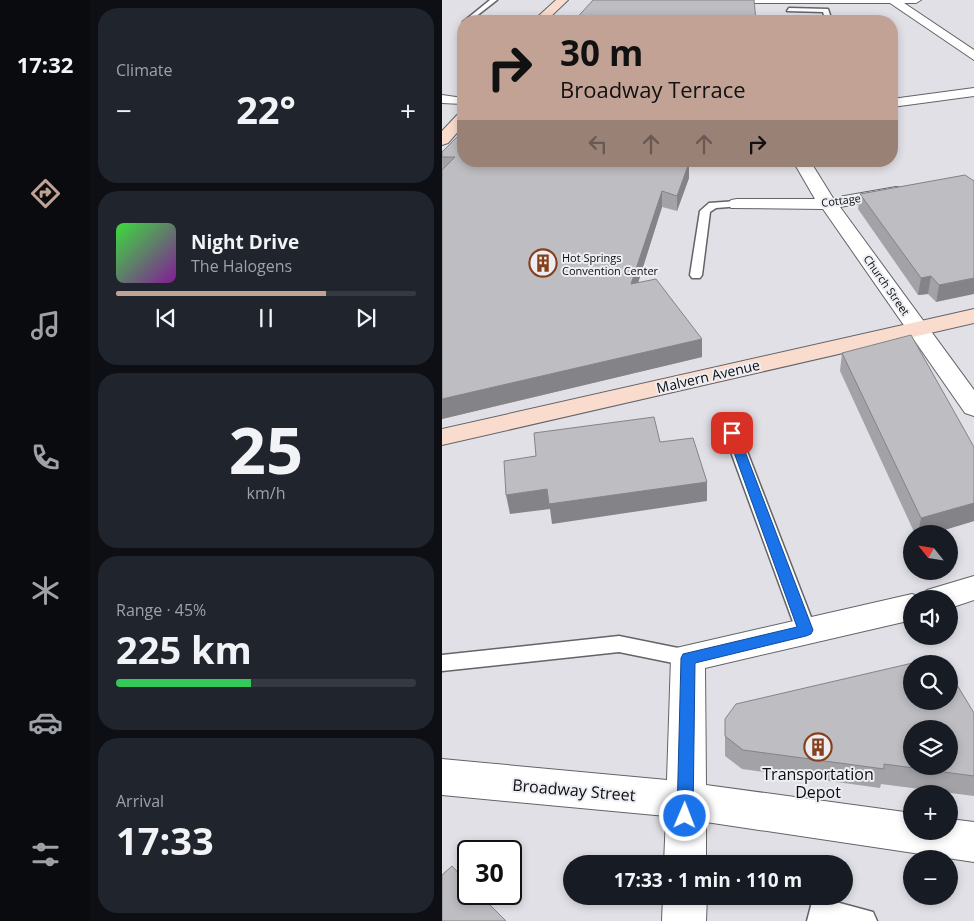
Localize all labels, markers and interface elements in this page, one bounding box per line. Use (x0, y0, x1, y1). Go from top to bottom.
text: 30 m (560, 29, 643, 76)
icon: right (477, 35, 542, 100)
text: 17:32 (17, 49, 73, 79)
text: Climate (116, 59, 173, 81)
text: Broadway Terrace (560, 74, 746, 104)
text: 22° (236, 83, 296, 135)
text: − (116, 91, 132, 129)
text: + (400, 91, 416, 129)
icon: left (584, 130, 612, 158)
icon: ahead (637, 130, 665, 158)
icon: ahead (690, 130, 718, 158)
icon: right (743, 130, 771, 158)
icon: directions (28, 176, 63, 211)
street label: Cottage (820, 190, 862, 210)
text: Night Drive (191, 229, 299, 255)
building icon: Hot Springs Convention Center (528, 248, 558, 278)
place label: Hot Springs Convention Center (562, 250, 659, 278)
street label: Church Street (861, 252, 913, 318)
text: The Halogens (191, 255, 292, 277)
icon: previous (152, 304, 180, 332)
icon: pause (252, 304, 280, 332)
icon: next (352, 304, 380, 332)
icon: music (28, 308, 63, 343)
street label: Malvern Avenue (654, 355, 762, 397)
text: 25 (229, 405, 303, 493)
pin (711, 412, 753, 454)
icon: arrive (718, 419, 746, 447)
icon: phone (28, 440, 63, 475)
text: km/h (247, 482, 285, 504)
north arrow (903, 525, 958, 580)
map controls (903, 525, 958, 905)
icon: climate (28, 573, 63, 608)
button: sound (903, 590, 958, 645)
text: Range · 45% (116, 599, 206, 621)
text: 225 km (116, 623, 252, 675)
button: search (903, 655, 958, 710)
icon: car (28, 705, 63, 740)
button: layers (903, 720, 958, 775)
building icon: Transportation Depot (803, 732, 833, 762)
place label: Transportation Depot (762, 763, 874, 803)
street label: Broadway Street (512, 774, 637, 806)
button: + (903, 785, 958, 840)
position arrow (658, 789, 710, 841)
text: Arrival (116, 790, 164, 812)
text: 17:33 (116, 814, 214, 866)
icon: filters (28, 837, 63, 872)
speed limit sign: 30 (457, 840, 522, 905)
button: − (903, 850, 958, 905)
text: 17:33 · 1 min · 110 m (614, 867, 802, 893)

